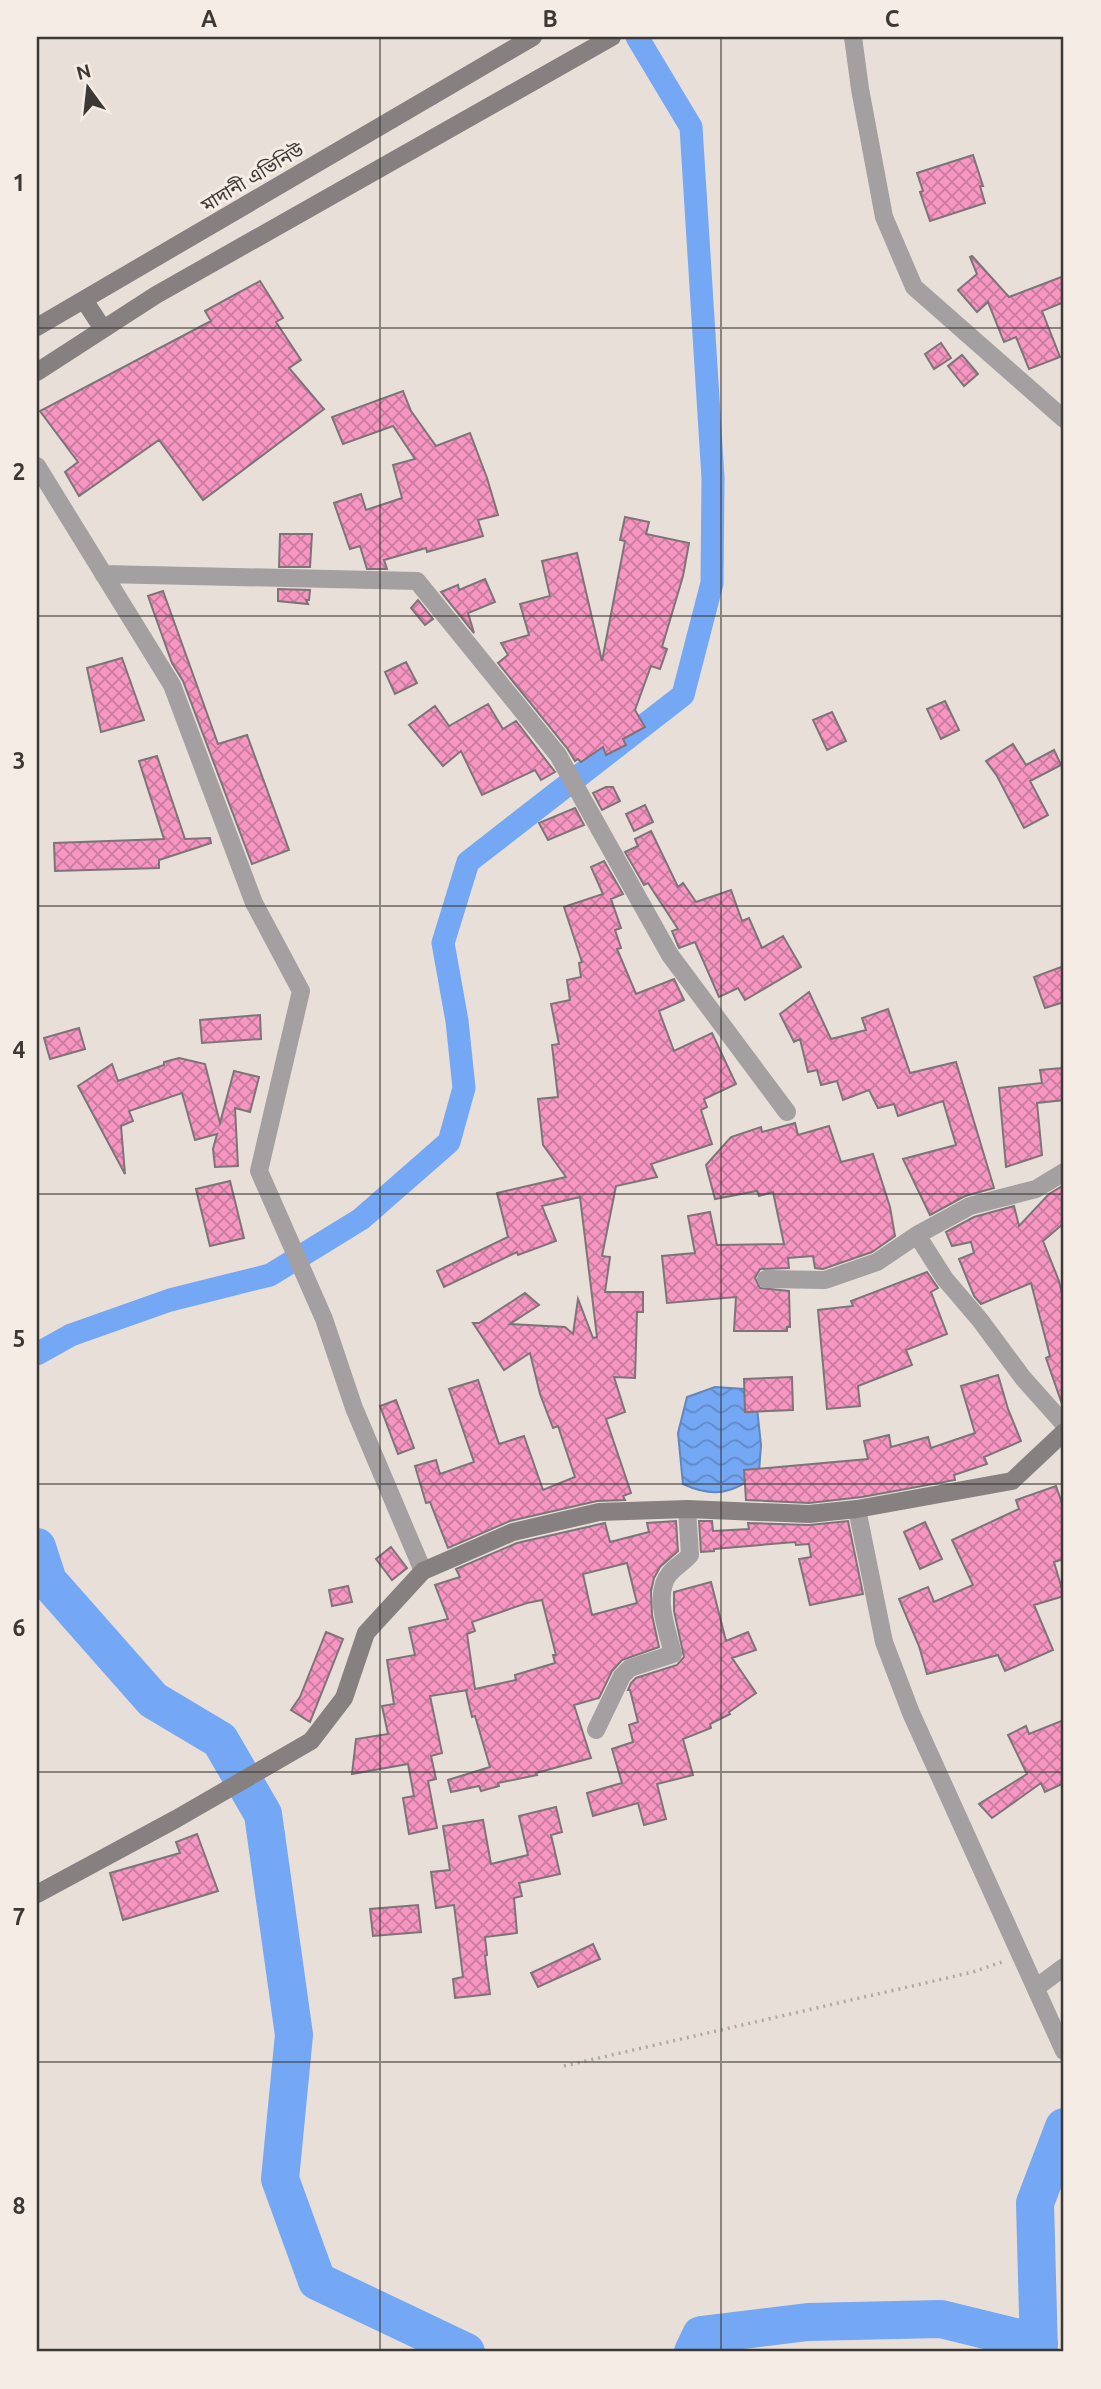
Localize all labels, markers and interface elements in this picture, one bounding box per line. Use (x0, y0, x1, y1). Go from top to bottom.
text: A (201, 6, 217, 31)
text: B (542, 6, 558, 31)
text: C (885, 6, 900, 31)
north arrow (52, 52, 122, 122)
text: N (74, 59, 93, 84)
street label: মাদানী এভিনিউ (196, 138, 308, 217)
text: 1 (13, 170, 25, 195)
text: 2 (13, 459, 25, 484)
text: 3 (13, 748, 25, 773)
text: 4 (13, 1037, 26, 1062)
text: 5 (13, 1326, 25, 1351)
text: 6 (13, 1615, 26, 1640)
text: 7 (13, 1904, 25, 1929)
text: 8 (13, 2193, 25, 2218)

